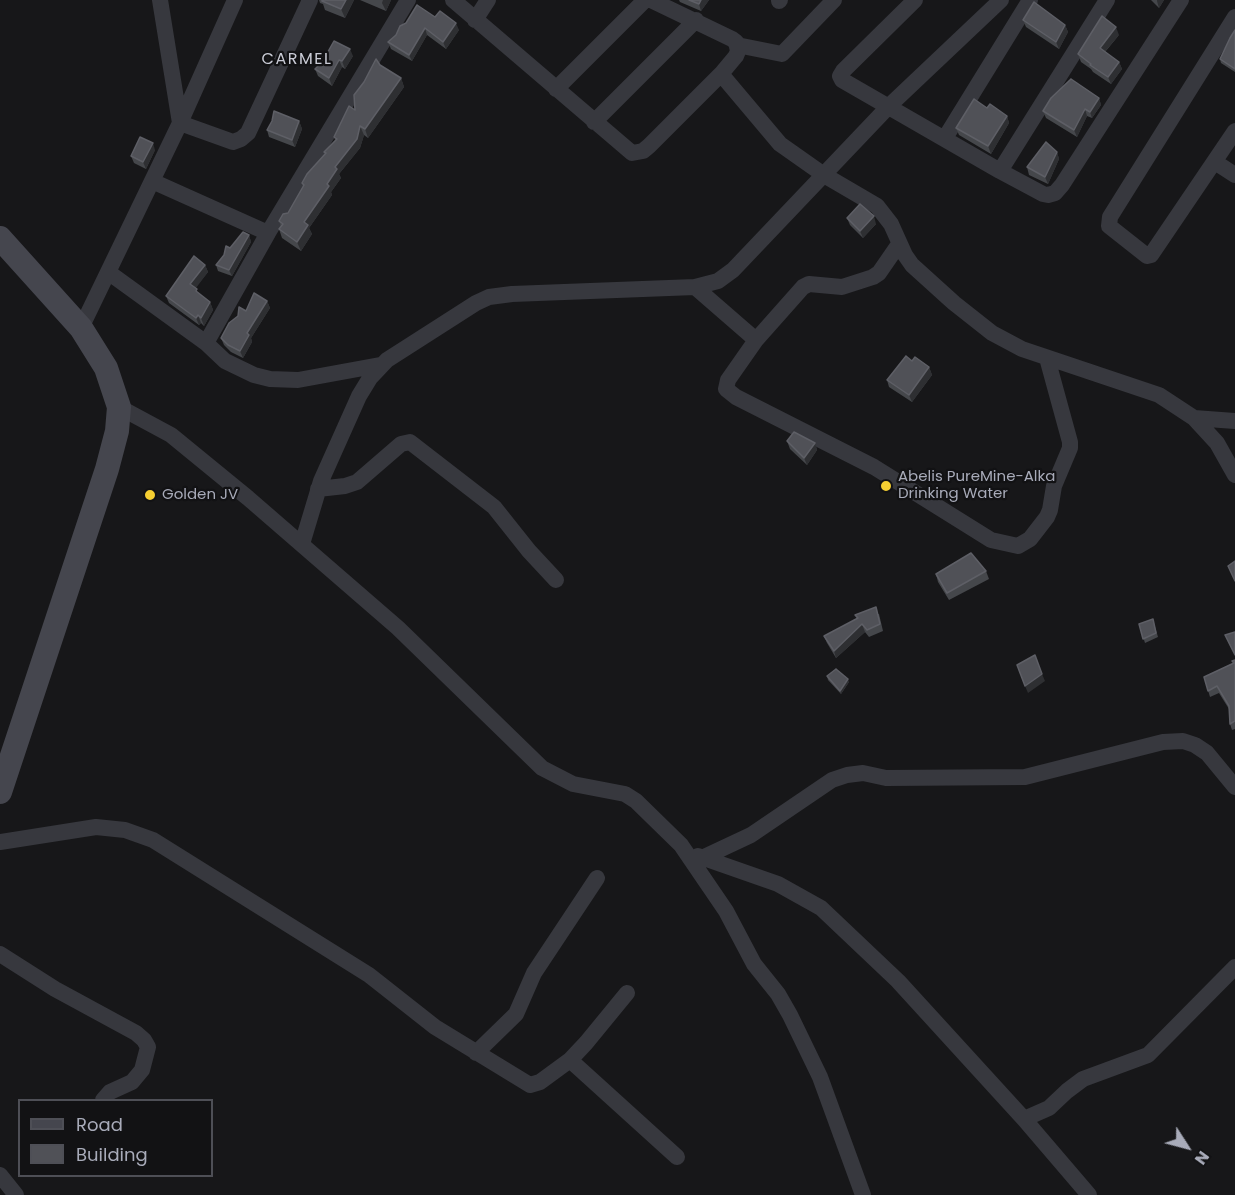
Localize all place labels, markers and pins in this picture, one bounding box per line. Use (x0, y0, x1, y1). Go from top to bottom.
place label: Abelis PureMine-Alka Drinking Water (898, 468, 1055, 503)
marker: Abelis PureMine-Alka Drinking Water (879, 479, 893, 493)
place label: Golden JV (162, 486, 238, 504)
marker: Golden JV (143, 488, 157, 502)

